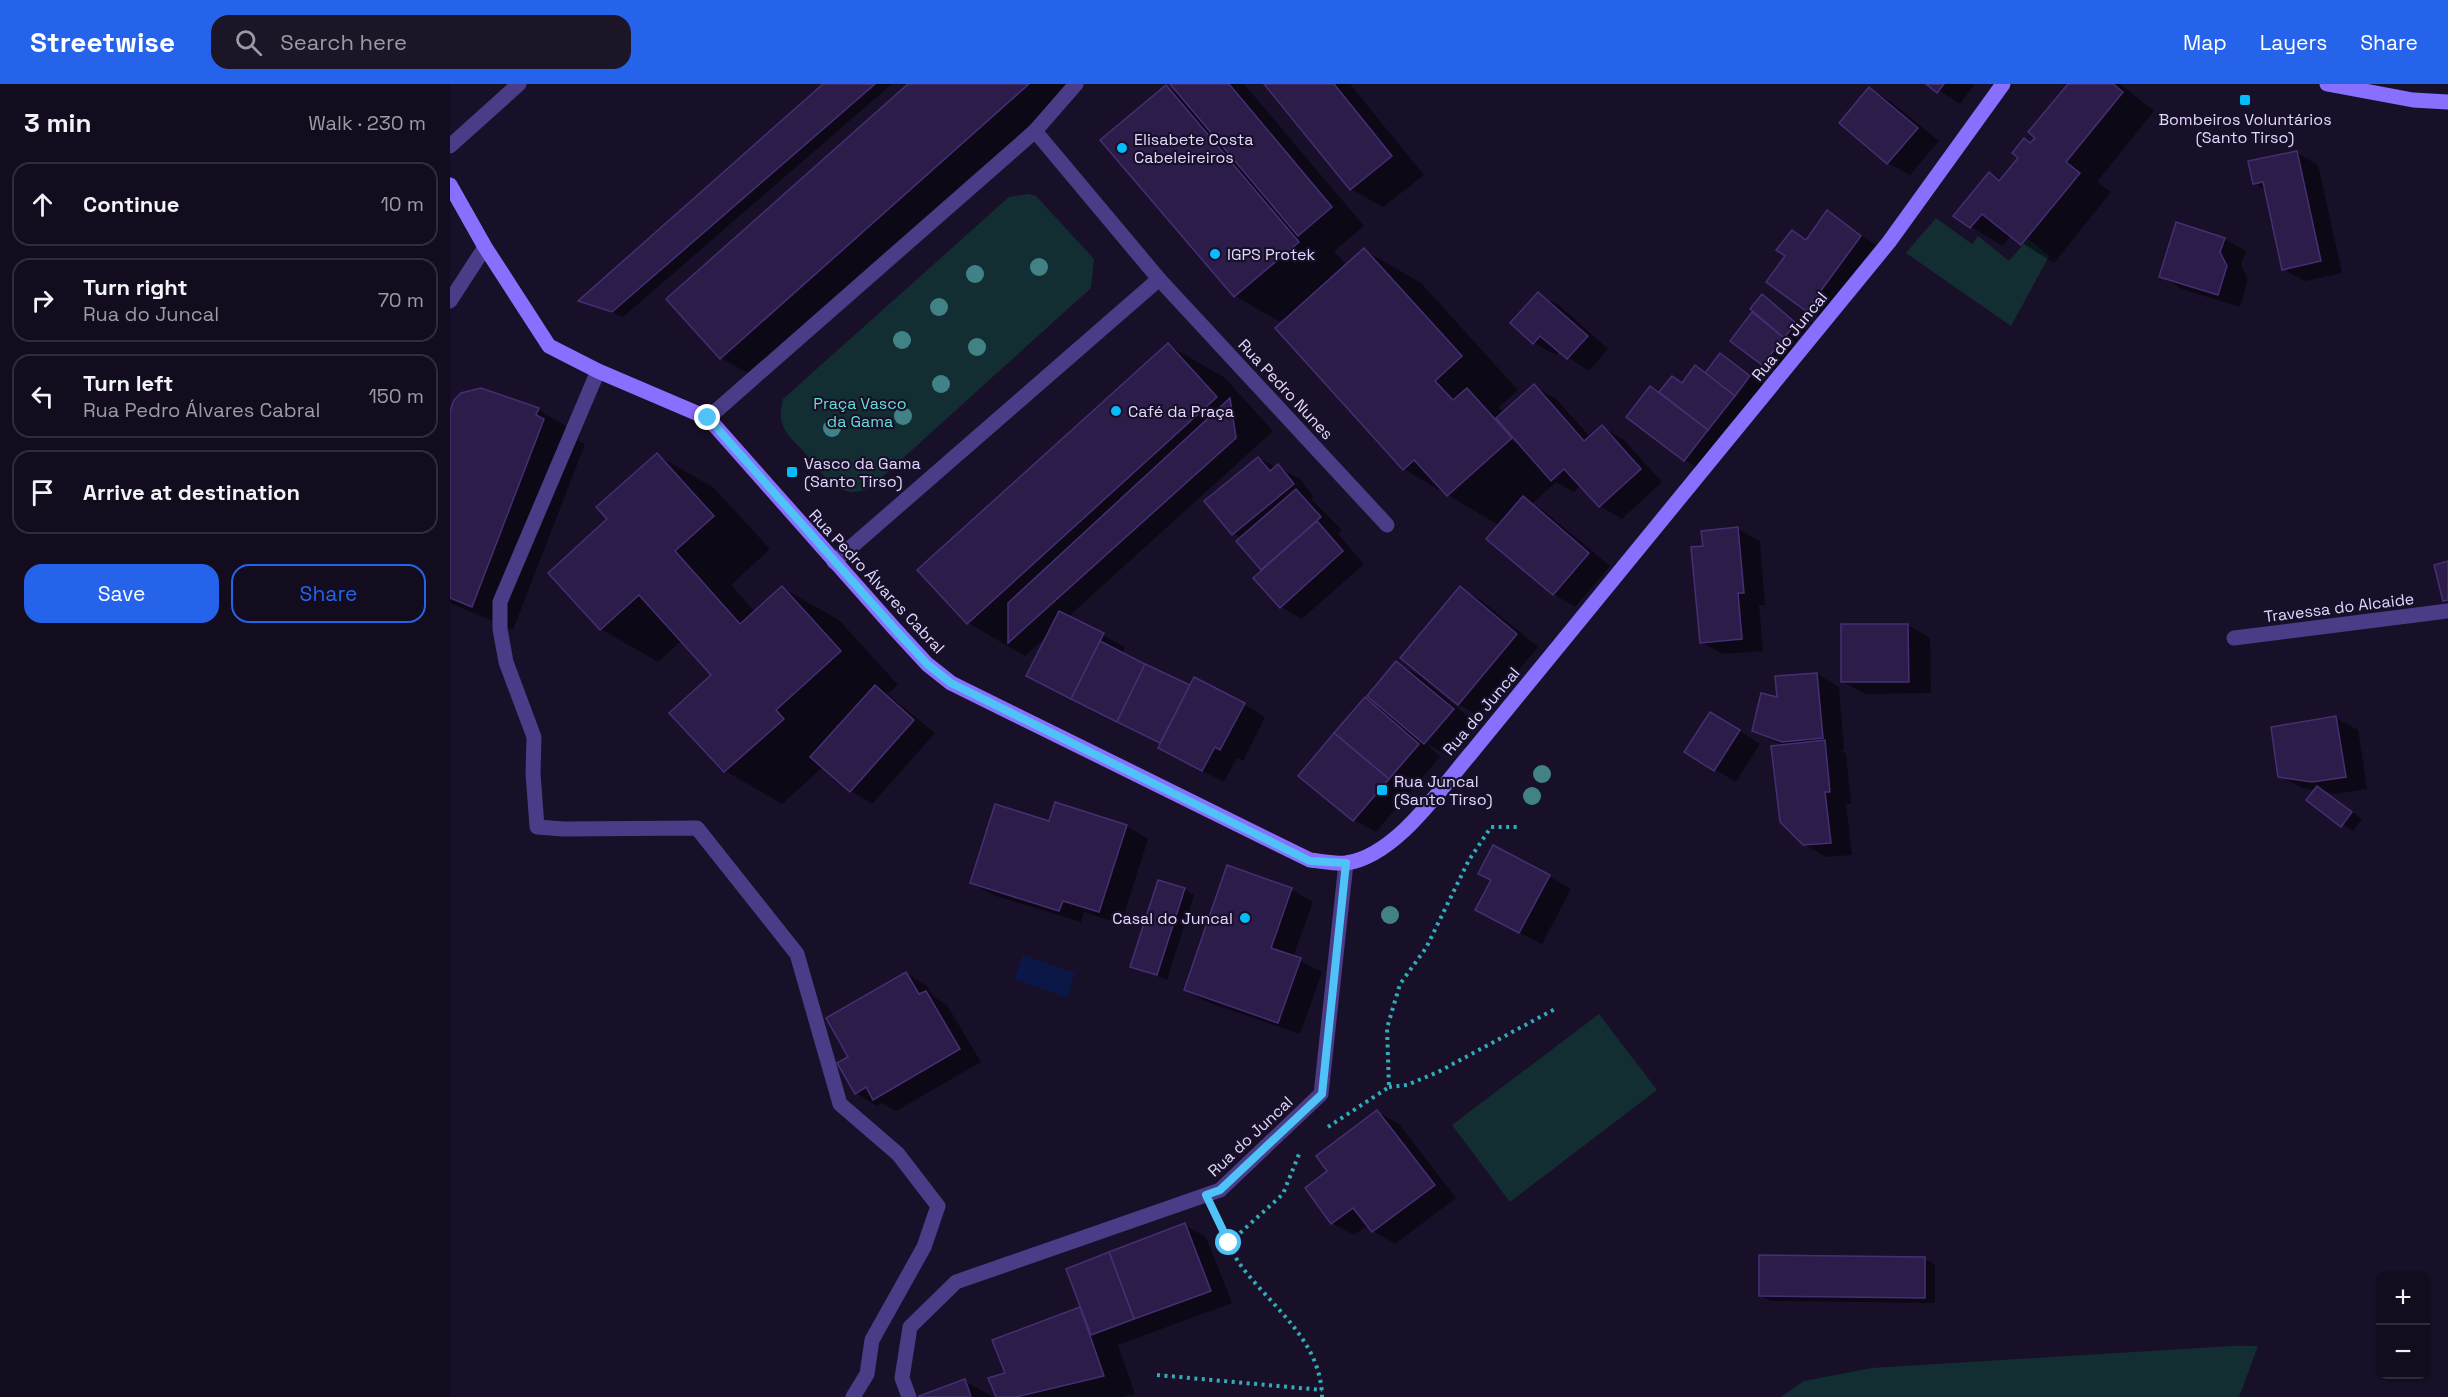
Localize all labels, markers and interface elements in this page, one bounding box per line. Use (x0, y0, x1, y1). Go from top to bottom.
search box (211, 15, 631, 69)
text: Streetwise (30, 24, 175, 60)
icon: search (232, 26, 265, 59)
text: Search here (280, 28, 407, 56)
text: Map (2183, 29, 2227, 56)
text: Layers (2260, 29, 2327, 56)
text: Share (2360, 29, 2418, 56)
marker: Bombeiros Voluntários (Santo Tirso) (2238, 93, 2252, 107)
text: 3 min (24, 106, 92, 140)
place label: Bombeiros Voluntários (Santo Tirso) (2158, 109, 2332, 148)
text: Walk · 230 m (308, 110, 426, 136)
place label: Elisabete Costa Cabeleireiros (1134, 129, 1253, 168)
marker: Elisabete Costa Cabeleireiros (1115, 141, 1129, 155)
icon: ahead (26, 188, 59, 221)
text: Continue (83, 190, 179, 218)
text: 10 m (380, 191, 424, 217)
place label: IGPS Protek (1227, 244, 1315, 265)
marker: IGPS Protek (1208, 247, 1222, 261)
text: Turn right (83, 273, 188, 301)
icon: right (26, 284, 59, 317)
text: 70 m (378, 287, 424, 313)
street label: Rua do Juncal (1747, 287, 1832, 385)
text: Rua do Juncal (83, 301, 219, 327)
street label: Rua Pedro Nunes (1234, 335, 1338, 444)
text: Turn left (83, 369, 173, 397)
icon: left (26, 380, 59, 413)
text: 150 m (369, 383, 424, 409)
park label: Praça Vasco da Gama (813, 393, 907, 432)
text: Rua Pedro Álvares Cabral (83, 397, 320, 423)
place label: Café da Praça (1128, 401, 1234, 422)
route end (694, 404, 720, 430)
marker: Café da Praça (1109, 404, 1123, 418)
place label: Vasco da Gama (Santo Tirso) (804, 453, 921, 492)
marker: Vasco da Gama (Santo Tirso) (785, 465, 799, 479)
icon: arrive (26, 476, 59, 509)
text: Arrive at destination (83, 478, 300, 506)
street label: Rua Pedro Álvares Cabral (804, 505, 949, 658)
button: Save (24, 564, 219, 623)
button: Share (231, 564, 426, 623)
street label: Travessa do Alcaide (2263, 588, 2415, 627)
street label: Rua do Juncal (1438, 663, 1524, 760)
place label: Rua Juncal (Santo Tirso) (1394, 771, 1492, 810)
marker: Rua Juncal (Santo Tirso) (1375, 783, 1389, 797)
place label: Casal do Juncal (1112, 908, 1233, 929)
marker: Casal do Juncal (1238, 911, 1252, 925)
street label: Rua do Juncal (1203, 1092, 1297, 1181)
route start (1215, 1229, 1241, 1255)
map controls (2376, 1271, 2430, 1379)
button: + (2376, 1271, 2430, 1325)
button: − (2376, 1325, 2430, 1379)

